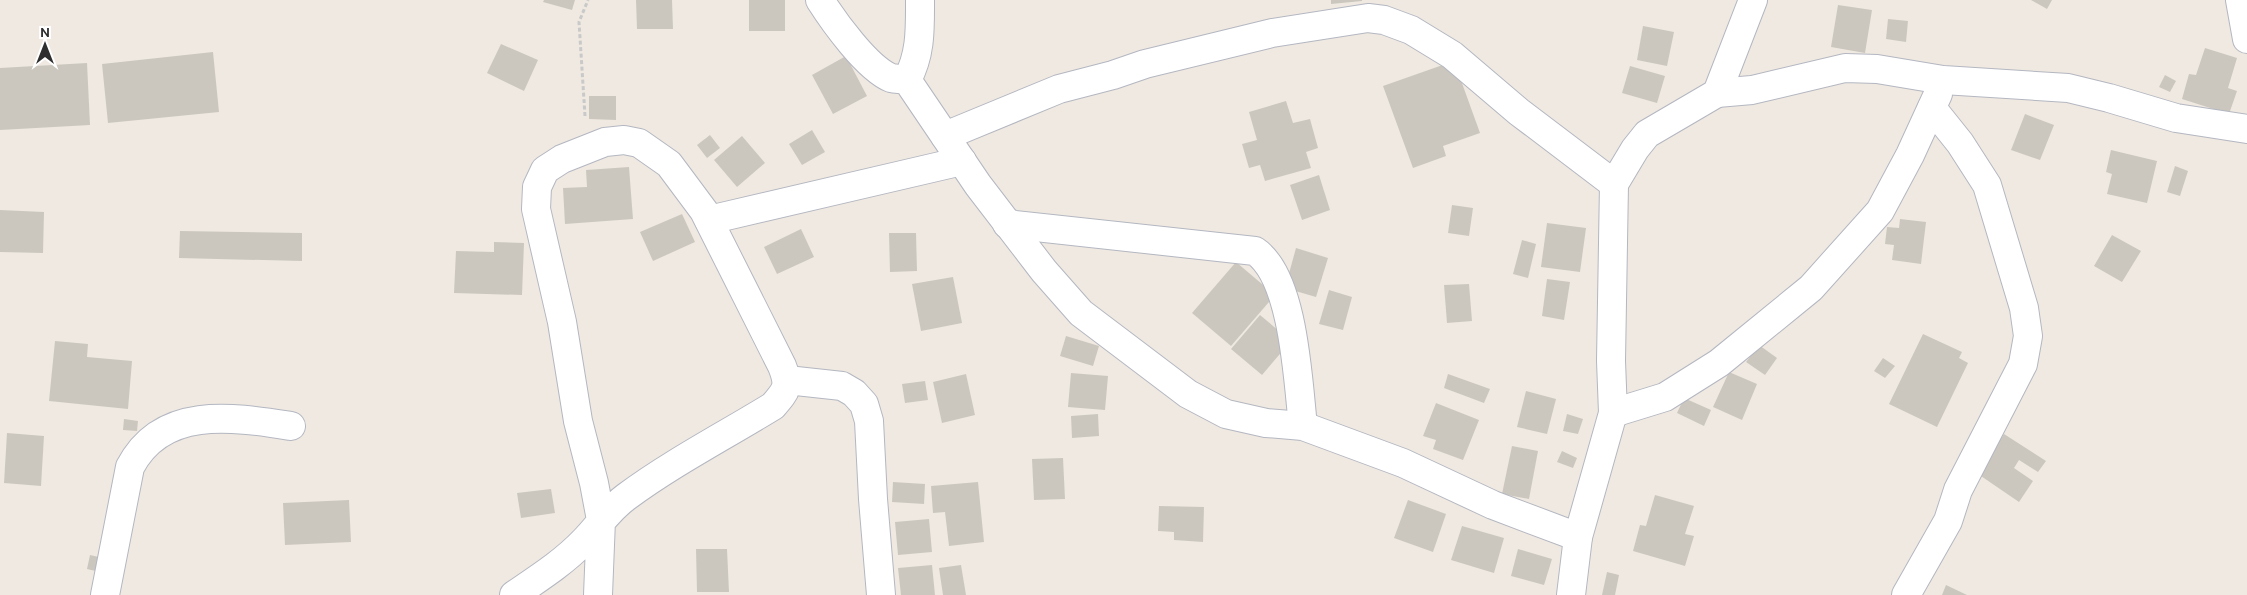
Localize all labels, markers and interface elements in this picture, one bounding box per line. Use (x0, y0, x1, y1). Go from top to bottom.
north arrow (20, 20, 70, 70)
text: N (40, 25, 50, 42)

